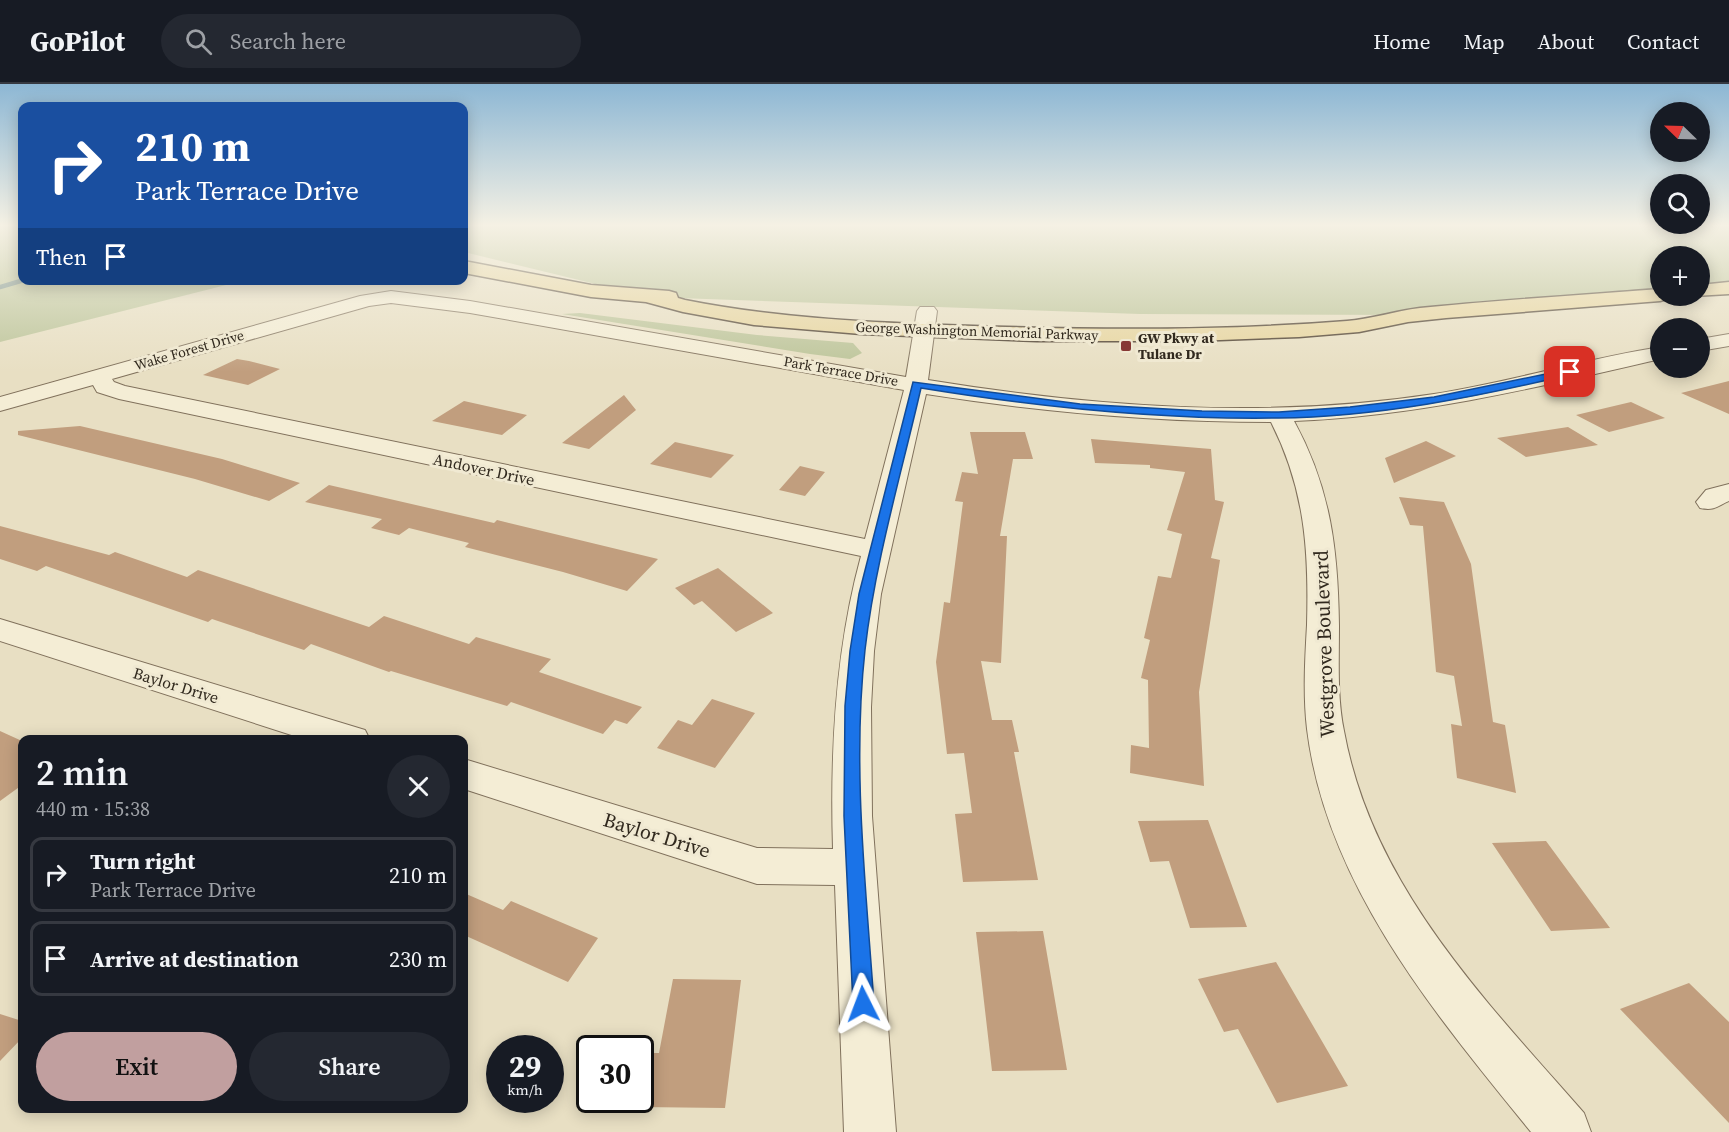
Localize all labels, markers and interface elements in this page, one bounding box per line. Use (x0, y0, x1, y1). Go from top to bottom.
search box (161, 14, 581, 68)
text: GoPilot (30, 22, 125, 60)
icon: search (182, 25, 215, 58)
text: Search here (230, 26, 346, 56)
text: Home (1373, 27, 1431, 56)
text: Map (1464, 27, 1505, 56)
text: About (1538, 27, 1594, 56)
text: Contact (1627, 27, 1699, 56)
north arrow (1650, 102, 1710, 162)
map controls (1650, 102, 1710, 378)
text: 210 m (135, 117, 250, 175)
icon: right (36, 126, 114, 204)
text: Park Terrace Drive (135, 172, 359, 209)
button: search (1650, 174, 1710, 234)
icon: arrive (99, 240, 132, 273)
text: Then (36, 242, 87, 272)
button: + (1650, 246, 1710, 306)
street label: George Washington Memorial Parkway (855, 317, 1100, 345)
button: − (1650, 318, 1710, 378)
street label: Wake Forest Drive (132, 325, 246, 375)
place label: GW Pkwy at Tulane Dr (1138, 328, 1215, 364)
marker: GW Pkwy at Tulane Dr (1119, 339, 1133, 353)
pin (1544, 346, 1595, 397)
street label: Park Terrace Drive (782, 351, 900, 391)
icon: arrive (1553, 355, 1586, 388)
street label: Andover Drive (431, 448, 537, 490)
street label: Westgrove Boulevard (1307, 549, 1341, 738)
street label: Baylor Drive (130, 662, 222, 708)
text: 2 min (36, 748, 128, 797)
button: close (387, 755, 450, 818)
text: 440 m · 15:38 (36, 795, 150, 823)
street label: Baylor Drive (600, 805, 714, 865)
text: Turn right (90, 846, 195, 876)
icon: right (39, 858, 72, 891)
text: 210 m (389, 860, 447, 890)
text: Park Terrace Drive (90, 876, 256, 904)
icon: arrive (39, 942, 72, 975)
text: Arrive at destination (90, 944, 299, 974)
text: 230 m (389, 944, 447, 974)
position arrow (831, 972, 895, 1036)
button: Exit (36, 1032, 237, 1101)
button: Share (249, 1032, 450, 1101)
speed limit sign: 30 (576, 1035, 654, 1113)
text: 29 (509, 1046, 541, 1087)
text: km/h (507, 1079, 543, 1100)

